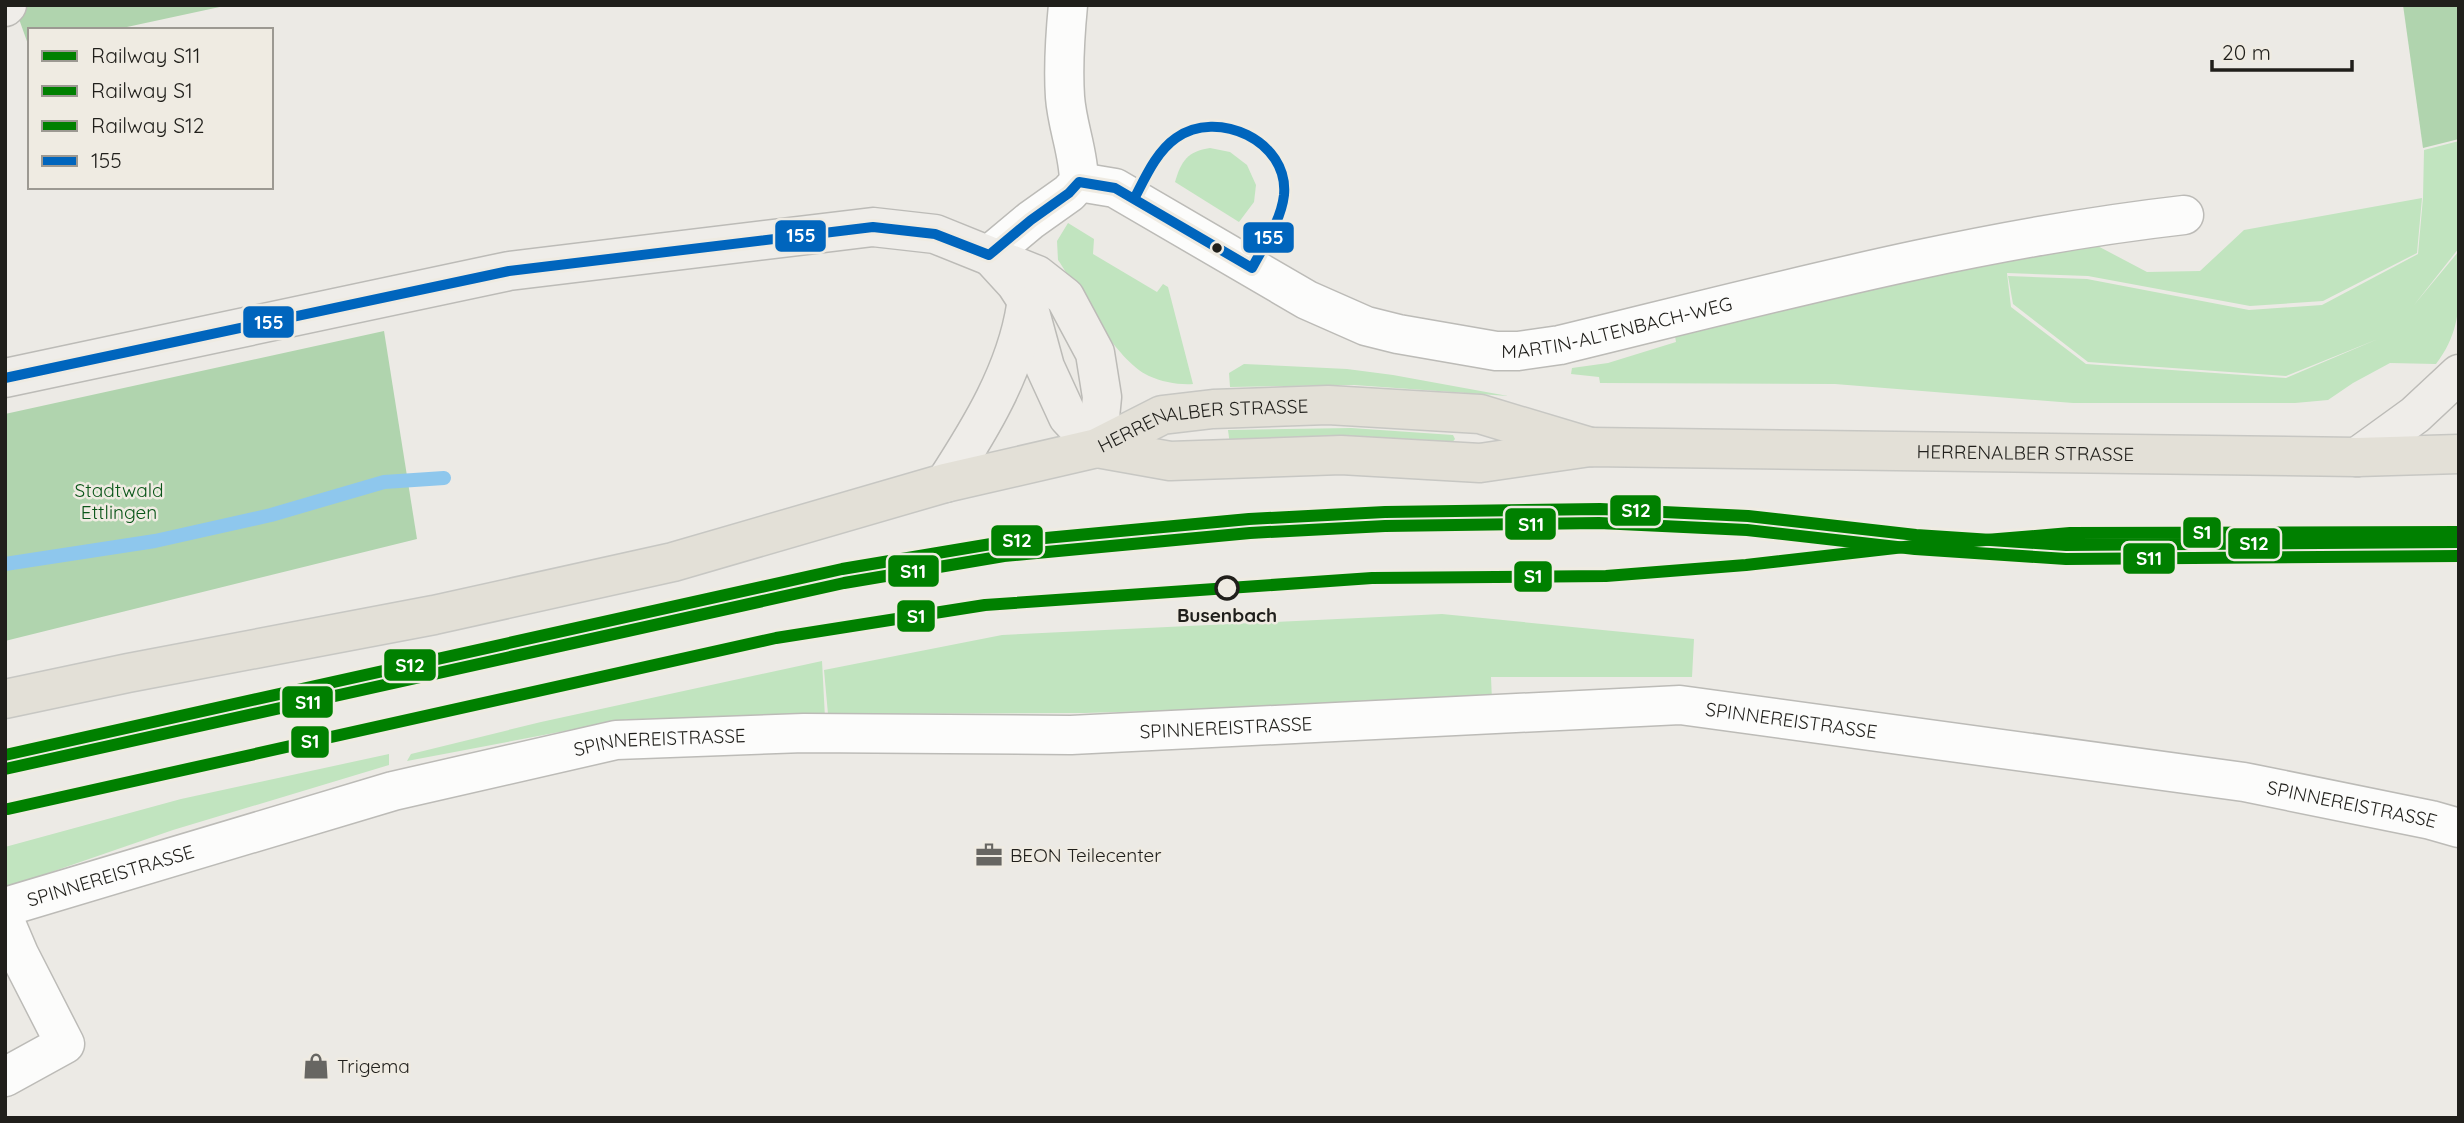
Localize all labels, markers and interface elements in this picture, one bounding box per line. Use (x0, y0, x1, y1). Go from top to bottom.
legend (28, 28, 273, 189)
scale bar (2212, 28, 2352, 72)
text: 20 m (2222, 39, 2271, 65)
text: Railway S11 (91, 42, 201, 68)
text: Railway S1 (91, 77, 193, 103)
text: Railway S12 (91, 112, 204, 138)
text: 155 (91, 147, 122, 173)
line badge: 155 (774, 219, 827, 253)
line badge: 155 (1242, 221, 1295, 254)
text: 155 (786, 223, 816, 247)
text: 155 (1254, 225, 1284, 249)
unlabelled marker (1210, 241, 1224, 255)
street label: MARTIN-ALTENBACH-WEG (1501, 291, 1735, 363)
line badge: 155 (242, 305, 295, 339)
text: 155 (254, 310, 284, 334)
street label: HERRENALBER STRASSE (1093, 394, 1309, 458)
street label: HERRENALBER STRASSE (1916, 439, 2134, 466)
park label: Stadtwald Ettlingen (75, 478, 163, 524)
line badge: S12 (1609, 494, 1662, 527)
text: S12 (1621, 498, 1651, 522)
line badge: S11 (1504, 507, 1557, 541)
text: S11 (1518, 512, 1544, 536)
line badge: S1 (2182, 516, 2222, 549)
text: S1 (2193, 520, 2211, 544)
line badge: S12 (990, 524, 1044, 557)
line badge: S12 (2227, 527, 2281, 560)
text: S12 (1002, 528, 1032, 552)
text: S12 (2239, 531, 2269, 555)
line badge: S11 (2122, 542, 2176, 575)
text: S11 (2136, 546, 2162, 570)
line badge: S11 (887, 554, 940, 588)
text: S11 (900, 559, 926, 583)
line badge: S1 (1513, 560, 1553, 593)
text: S1 (1524, 564, 1542, 588)
marker: Busenbach (1215, 576, 1239, 600)
line badge: S1 (896, 599, 936, 633)
place label: Busenbach (1177, 603, 1277, 627)
text: S1 (907, 604, 925, 628)
line badge: S12 (383, 648, 437, 682)
text: S12 (395, 653, 425, 677)
line badge: S11 (281, 685, 334, 719)
text: S11 (295, 690, 321, 714)
street label: SPINNEREISTRASSE (1704, 697, 1879, 744)
street label: SPINNEREISTRASSE (1139, 711, 1313, 744)
street label: SPINNEREISTRASSE (571, 723, 746, 761)
line badge: S1 (290, 725, 330, 759)
text: S1 (301, 729, 319, 753)
street label: SPINNEREISTRASSE (2265, 775, 2440, 833)
street label: SPINNEREISTRASSE (24, 839, 197, 912)
office icon: BEON Teilecenter (974, 840, 1004, 870)
place label: BEON Teilecenter (1010, 843, 1162, 867)
shop icon: Trigema (301, 1051, 331, 1081)
place label: Trigema (337, 1054, 410, 1078)

